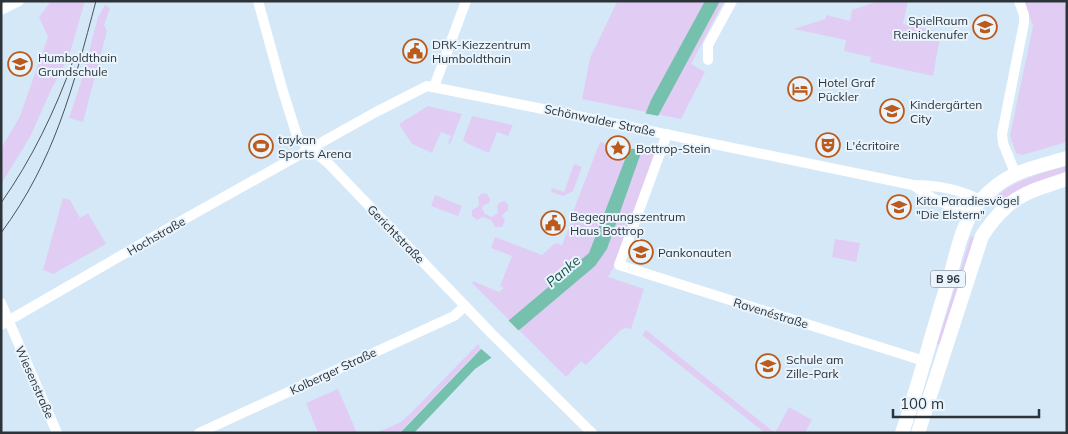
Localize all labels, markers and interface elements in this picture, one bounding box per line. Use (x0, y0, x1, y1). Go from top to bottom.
place label: SpielRaum Reinickenufer (893, 13, 969, 42)
school or university icon: SpielRaum Reinickenufer (972, 14, 998, 40)
place label: DRK-Kiezzentrum Humboldthain (432, 37, 531, 66)
public building icon: DRK-Kiezzentrum Humboldthain (402, 38, 428, 64)
place label: Humboldthain Grundschule (38, 50, 117, 79)
school or university icon: Humboldthain Grundschule (7, 51, 33, 77)
place label: Hotel Graf Pückler (818, 75, 876, 104)
hotel icon: Hotel Graf Pückler (787, 76, 813, 102)
place label: Kindergärten City (910, 97, 982, 126)
school or university icon: Kindergärten City (879, 98, 905, 124)
street label: Schönwalder Straße (543, 101, 657, 139)
place label: taykan Sports Arena (278, 132, 351, 161)
theatre icon: L'écritoire (815, 132, 841, 158)
sports icon: taykan Sports Arena (248, 133, 274, 159)
place icon: Bottrop-Stein (605, 135, 631, 161)
place label: L'écritoire (846, 138, 900, 153)
place label: Bottrop-Stein (636, 141, 711, 156)
place label: Kita Paradiesvögel "Die Elstern" (916, 193, 1019, 222)
school or university icon: Kita Paradiesvögel "Die Elstern" (886, 194, 912, 220)
street label: Gerichtstraße (364, 202, 428, 266)
place label: Begegnungszentrum Haus Bottrop (570, 209, 686, 238)
public building icon: Begegnungszentrum Haus Bottrop (540, 210, 566, 236)
street label: Hochstraße (124, 213, 188, 259)
school or university icon: Pankonauten (628, 239, 654, 265)
place label: Pankonauten (658, 245, 732, 260)
water label: Panke (542, 251, 584, 291)
road number: B 96 (930, 270, 966, 288)
street label: Ravenéstraße (732, 294, 810, 332)
street label: Wiesenstraße (12, 343, 58, 421)
street label: Kolberger Straße (287, 344, 379, 398)
place label: Schule am Zille-Park (786, 352, 844, 381)
school or university icon: Schule am Zille-Park (755, 353, 781, 379)
scale bar (893, 386, 1039, 418)
text: 100 m (900, 394, 944, 413)

